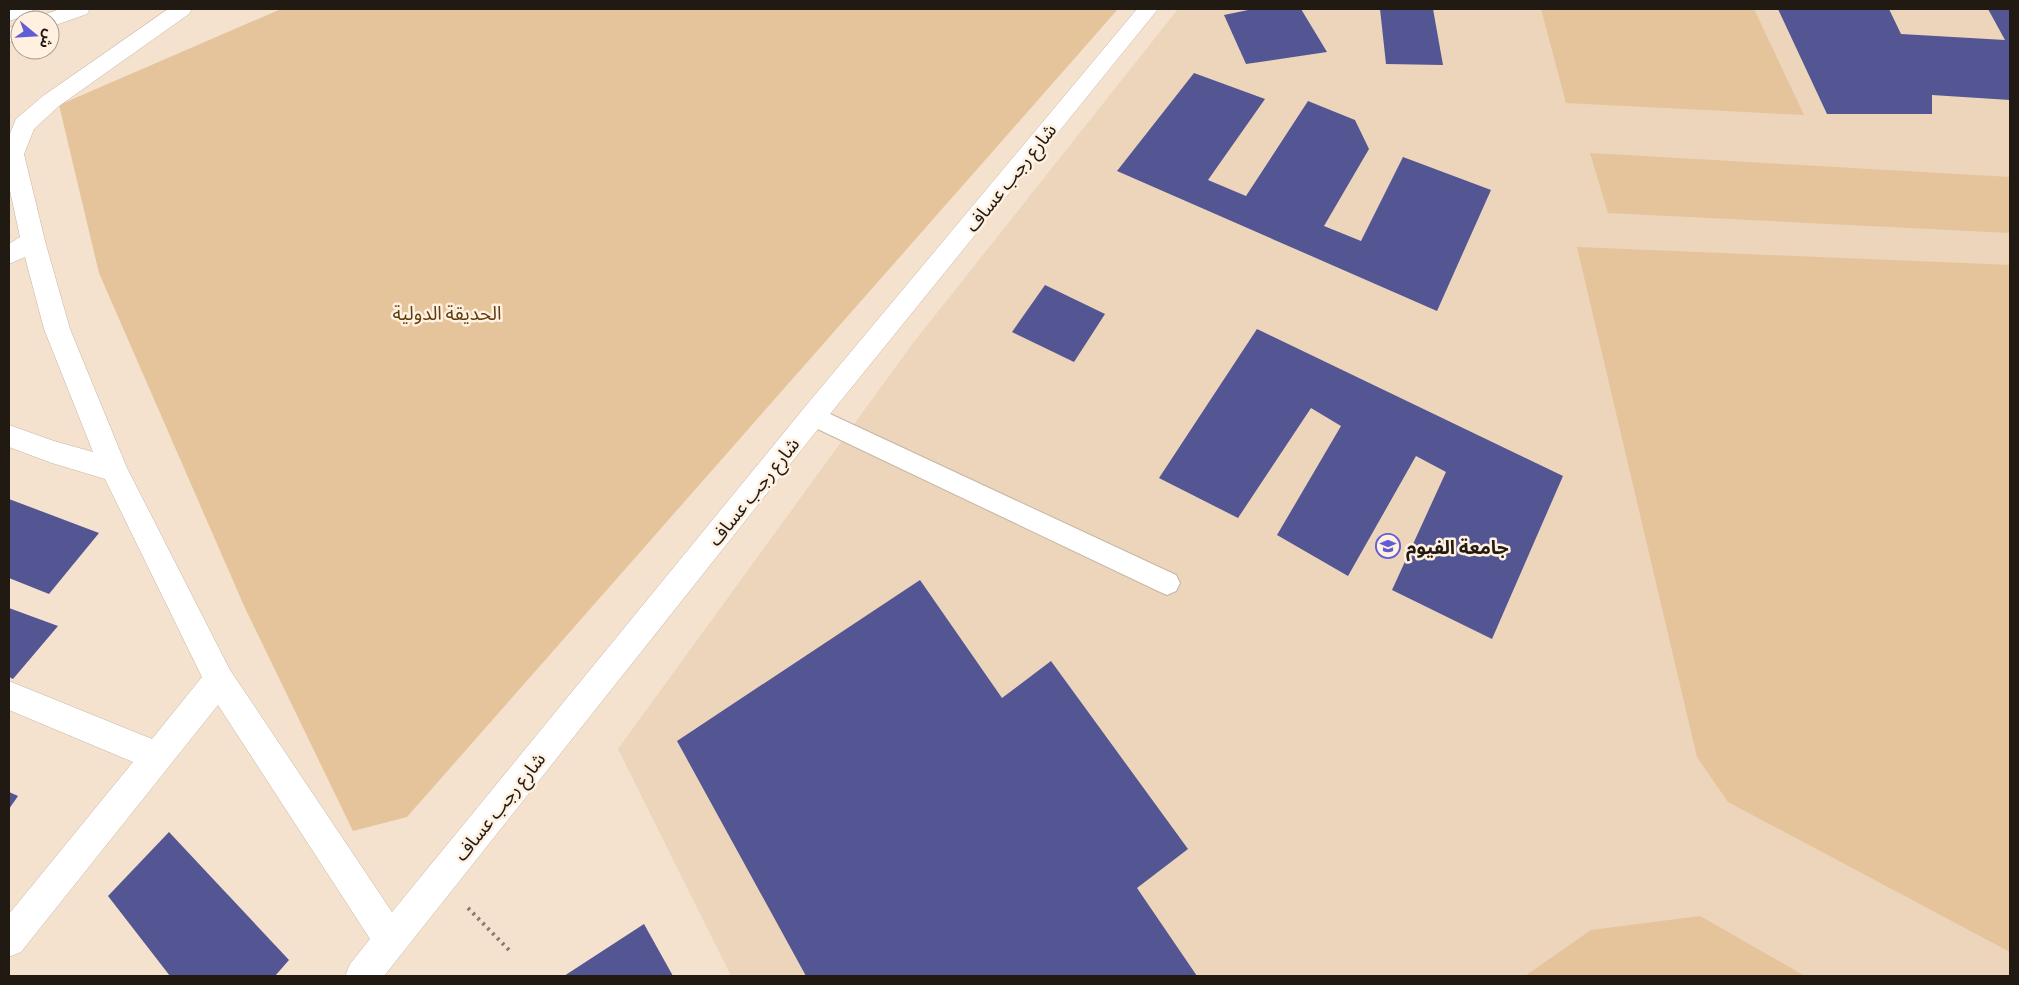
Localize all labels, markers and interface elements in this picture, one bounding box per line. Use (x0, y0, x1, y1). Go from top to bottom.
north arrow (10, 10, 60, 60)
text: ش (37, 27, 59, 51)
street label: شارع رجب عساف (959, 118, 1063, 238)
park label: الحديقة الدولية (393, 301, 501, 325)
street label: شارع رجب عساف (702, 432, 806, 552)
school or university icon: جامعة الفيوم (1375, 533, 1401, 559)
place label: جامعة الفيوم (1406, 535, 1509, 562)
street label: شارع رجب عساف (448, 747, 552, 867)

